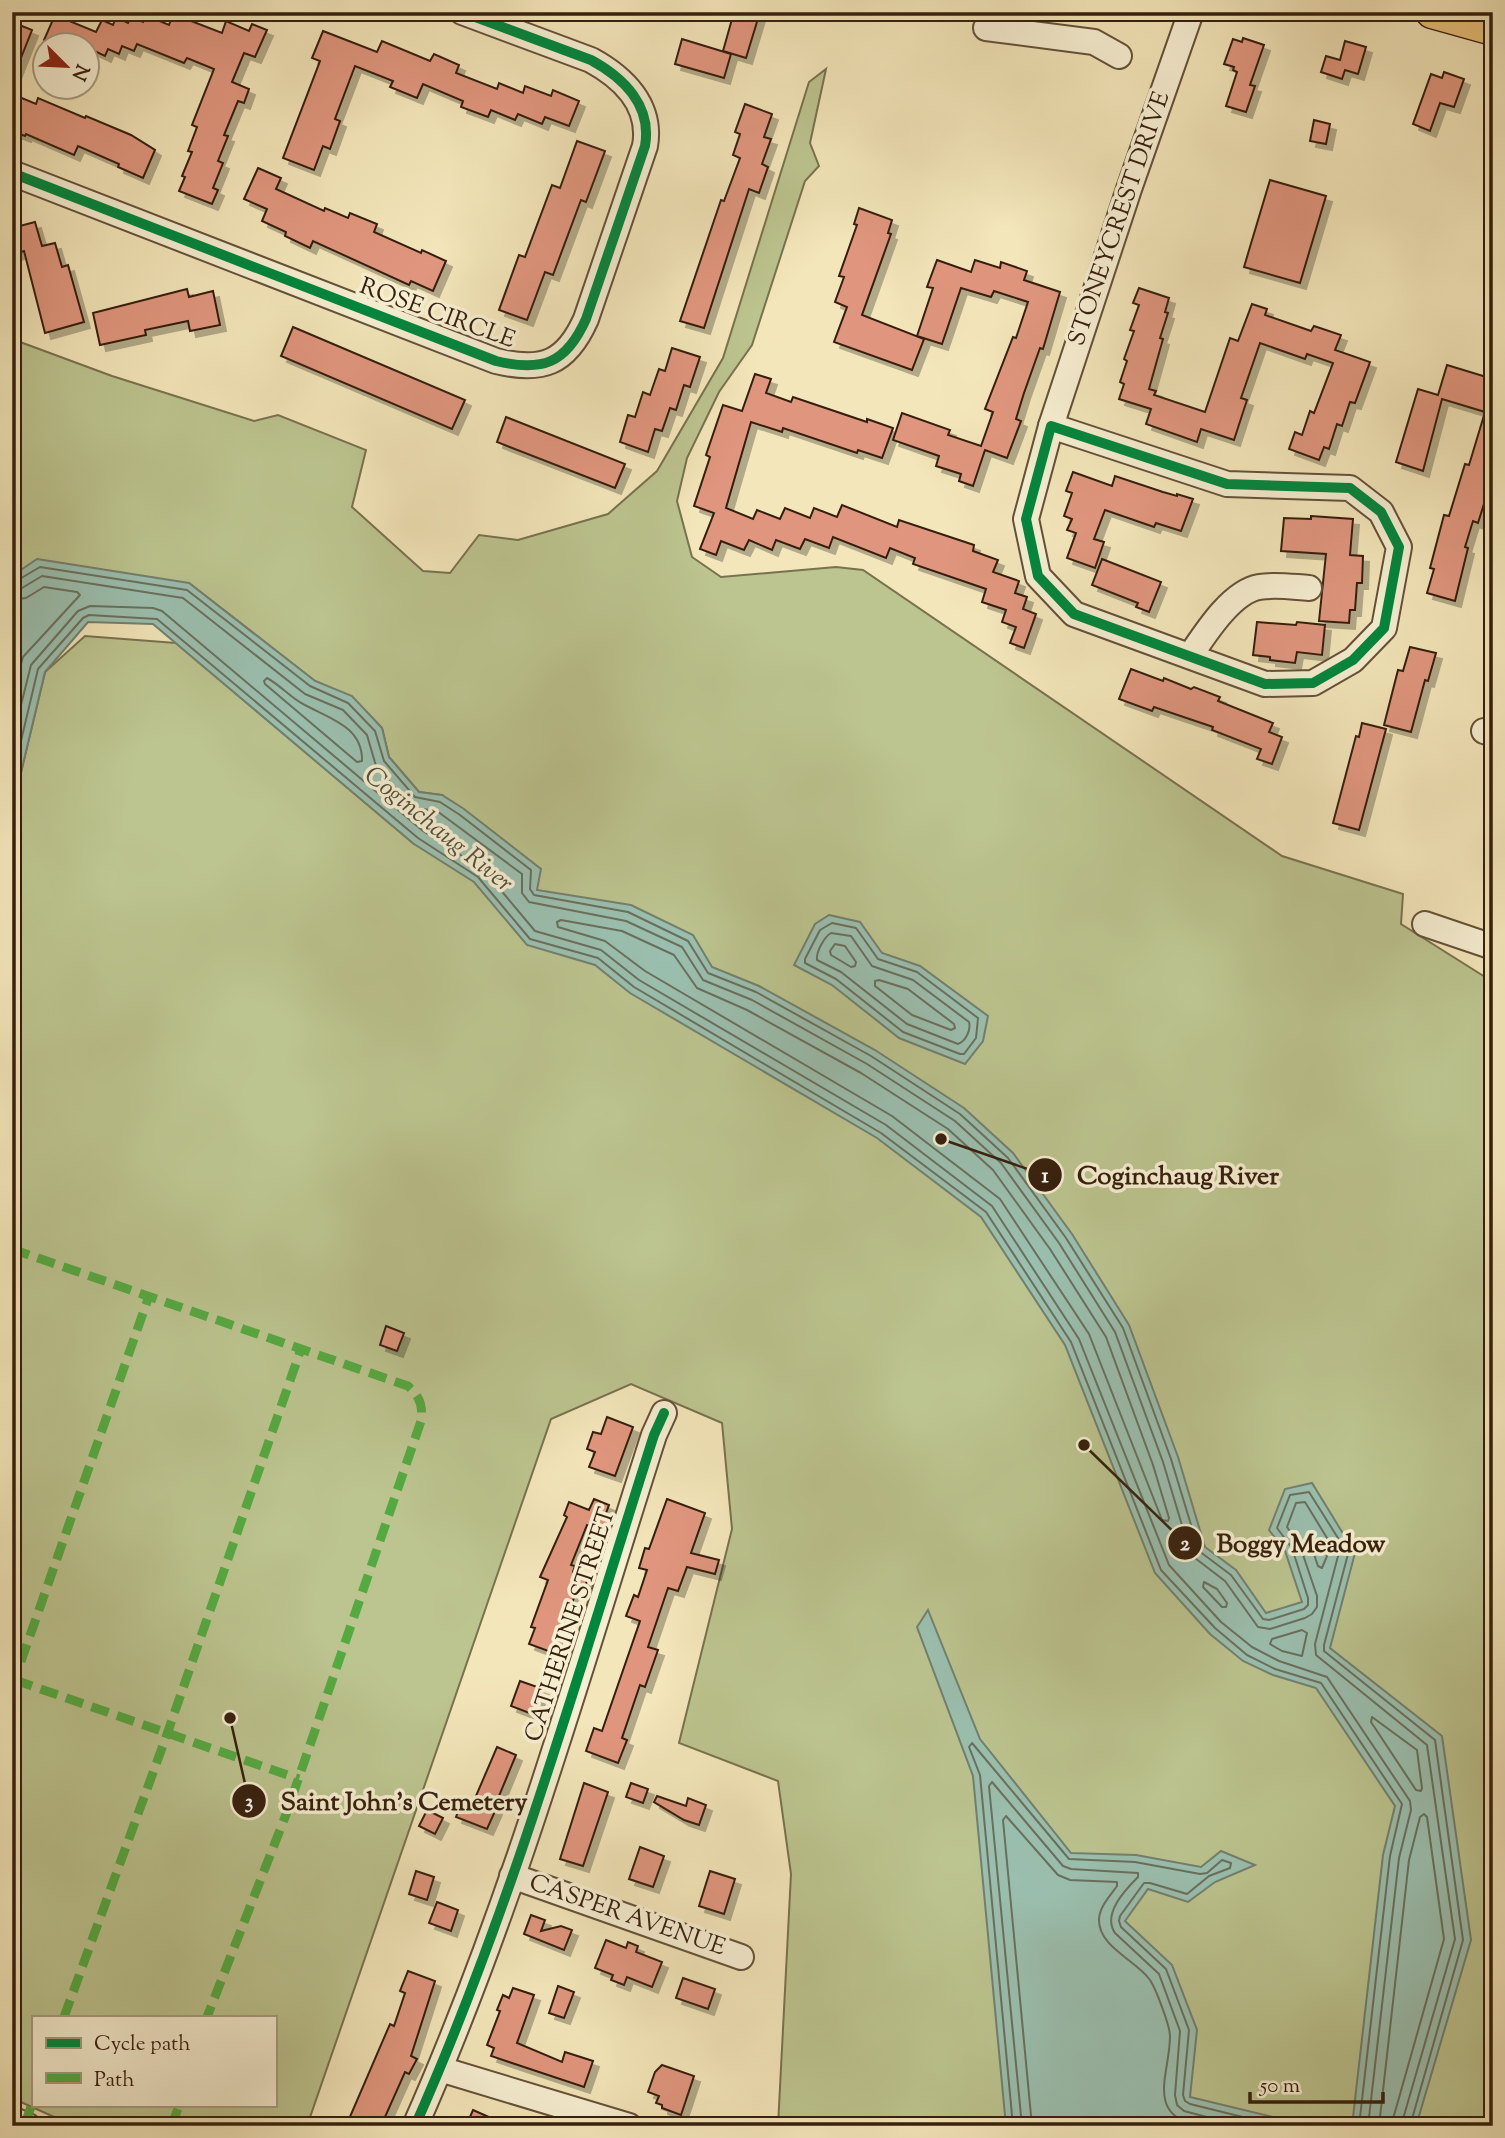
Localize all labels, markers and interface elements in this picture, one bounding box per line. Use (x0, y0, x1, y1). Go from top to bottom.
north arrow (32, 32, 102, 102)
text: N (64, 59, 95, 84)
street label: STONEYCREST DRIVE (1061, 87, 1180, 351)
street label: ROSE CIRCLE (355, 270, 520, 358)
water label: Coginchaug River (355, 758, 521, 902)
callout: Coginchaug River (1028, 1151, 1293, 1198)
text: Coginchaug River (1077, 1159, 1279, 1196)
text: 1 (1041, 1162, 1049, 1192)
street label: CATHERINE STREET (517, 1504, 625, 1746)
callout: Boggy Meadow (1168, 1520, 1400, 1567)
text: Boggy Meadow (1217, 1527, 1386, 1564)
text: 2 (1180, 1530, 1190, 1560)
callout: Saint John's Cemetery (232, 1777, 542, 1824)
text: Saint John's Cemetery (280, 1785, 528, 1822)
text: 3 (245, 1788, 253, 1818)
street label: CASPER AVENUE (524, 1867, 730, 1966)
legend (32, 2016, 276, 2106)
text: Cycle path (94, 2030, 191, 2060)
scale bar (1250, 2061, 1382, 2105)
text: Path (94, 2066, 135, 2096)
text: 50 m (1259, 2072, 1300, 2102)

